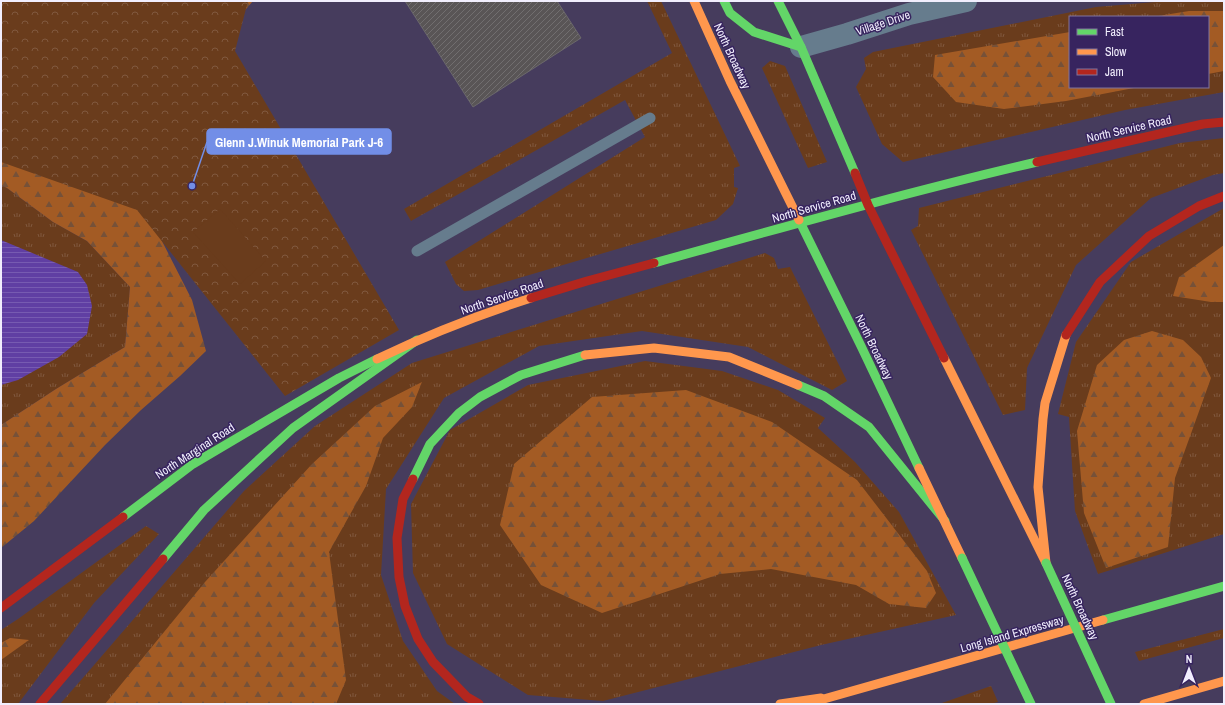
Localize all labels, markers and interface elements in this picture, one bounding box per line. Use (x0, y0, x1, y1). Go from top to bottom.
street label: Village Drive (854, 7, 912, 39)
legend (1069, 16, 1209, 88)
street label: North Broadway (710, 21, 754, 91)
text: Fast (1105, 24, 1124, 40)
text: Slow (1105, 44, 1127, 60)
text: Jam (1105, 64, 1124, 80)
street label: North Service Road (1085, 111, 1173, 147)
callout: Glenn J.Winuk Memorial Park J-6 (207, 129, 391, 154)
text: Glenn J.Winuk Memorial Park J-6 (215, 134, 383, 151)
street label: North Service Road (770, 187, 858, 227)
street label: North Service Road (459, 275, 545, 319)
street label: North Broadway (851, 312, 897, 382)
street label: North Marginal Road (152, 419, 238, 483)
street label: North Broadway (1058, 572, 1102, 642)
street label: Long Island Expressway (959, 612, 1066, 656)
north arrow (1169, 649, 1209, 689)
text: N (1186, 652, 1192, 666)

